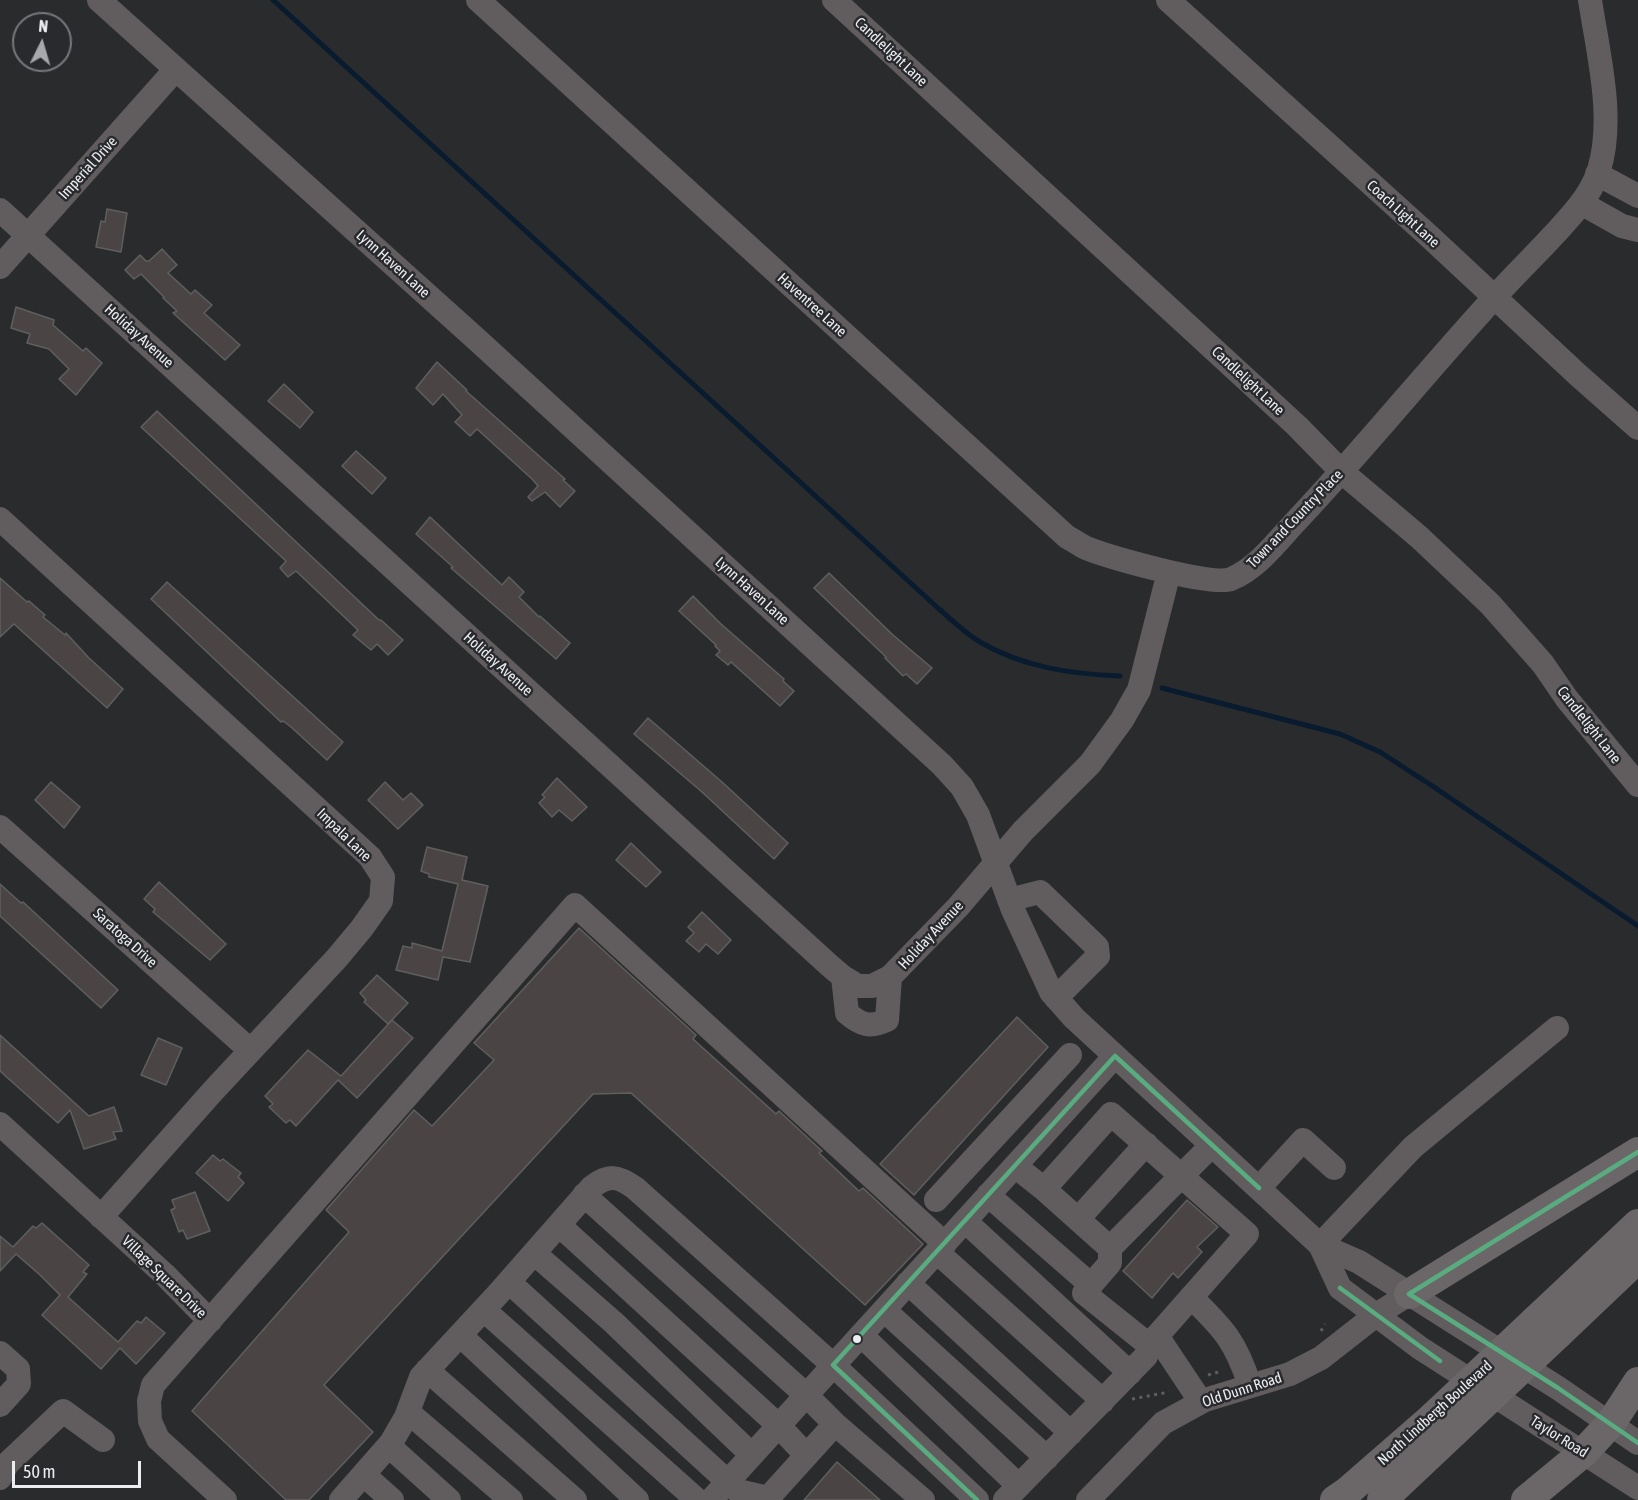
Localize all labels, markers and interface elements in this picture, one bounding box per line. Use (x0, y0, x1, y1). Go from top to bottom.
north arrow (12, 12, 72, 72)
street label: Candlelight Lane (851, 14, 931, 90)
text: N (38, 17, 49, 35)
street label: Imperial Drive (55, 133, 121, 203)
street label: Coach Light Lane (1363, 177, 1443, 251)
street label: Lynn Haven Lane (352, 226, 434, 302)
street label: Haventree Lane (774, 269, 850, 341)
street label: Holiday Avenue (101, 300, 177, 372)
street label: Candlelight Lane (1208, 343, 1288, 419)
street label: Town and Country Place (1243, 466, 1347, 572)
street label: Lynn Haven Lane (711, 553, 793, 629)
street label: Holiday Avenue (460, 628, 536, 700)
street label: Candlelight Lane (1553, 683, 1625, 767)
street label: Impala Lane (313, 805, 375, 865)
street label: Holiday Avenue (895, 897, 967, 973)
street label: Saratoga Drive (89, 905, 161, 971)
street label: Village Square Drive (118, 1232, 210, 1322)
unlabelled marker (851, 1333, 863, 1345)
street label: North Lindbergh Boulevard (1374, 1357, 1496, 1469)
street label: Old Dunn Road (1200, 1369, 1284, 1411)
street label: Taylor Road (1527, 1412, 1591, 1462)
scale bar (15, 1449, 144, 1487)
text: 50 m (23, 1461, 55, 1482)

